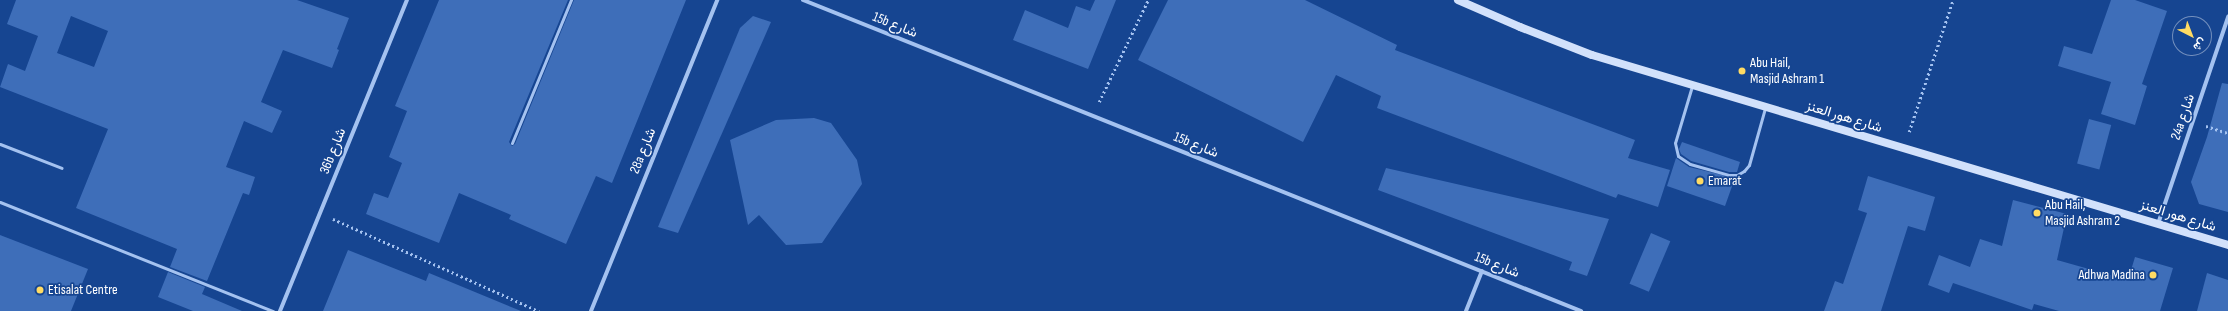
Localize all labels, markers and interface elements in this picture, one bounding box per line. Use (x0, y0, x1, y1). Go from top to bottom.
street label: 15b شارع (870, 8, 920, 42)
north arrow (2172, 16, 2212, 56)
text: ش (2190, 35, 2209, 54)
place label: Abu Hail, Masjid Ashram 1 (1750, 55, 1824, 88)
marker: Abu Hail, Masjid Ashram 1 (1737, 66, 1747, 76)
street label: 24a شارع (2167, 92, 2199, 142)
street label: شارع هور العنز (1804, 97, 1884, 137)
street label: 36b شارع (316, 126, 350, 176)
street label: 28a شارع (626, 126, 660, 176)
street label: 15b شارع (1171, 128, 1221, 162)
place label: Emarat (1708, 173, 1742, 189)
marker: Emarat (1695, 176, 1705, 186)
street label: شارع هور العنز (2138, 196, 2218, 236)
place label: Abu Hail, Masjid Ashram 2 (2045, 197, 2120, 230)
marker: Abu Hail, Masjid Ashram 2 (2032, 208, 2042, 218)
street label: 15b شارع (1472, 248, 1522, 282)
place label: Adhwa Madina (2079, 267, 2145, 283)
marker: Adhwa Madina (2148, 270, 2158, 280)
place label: Etisalat Centre (48, 282, 118, 298)
marker: Etisalat Centre (35, 285, 45, 295)

